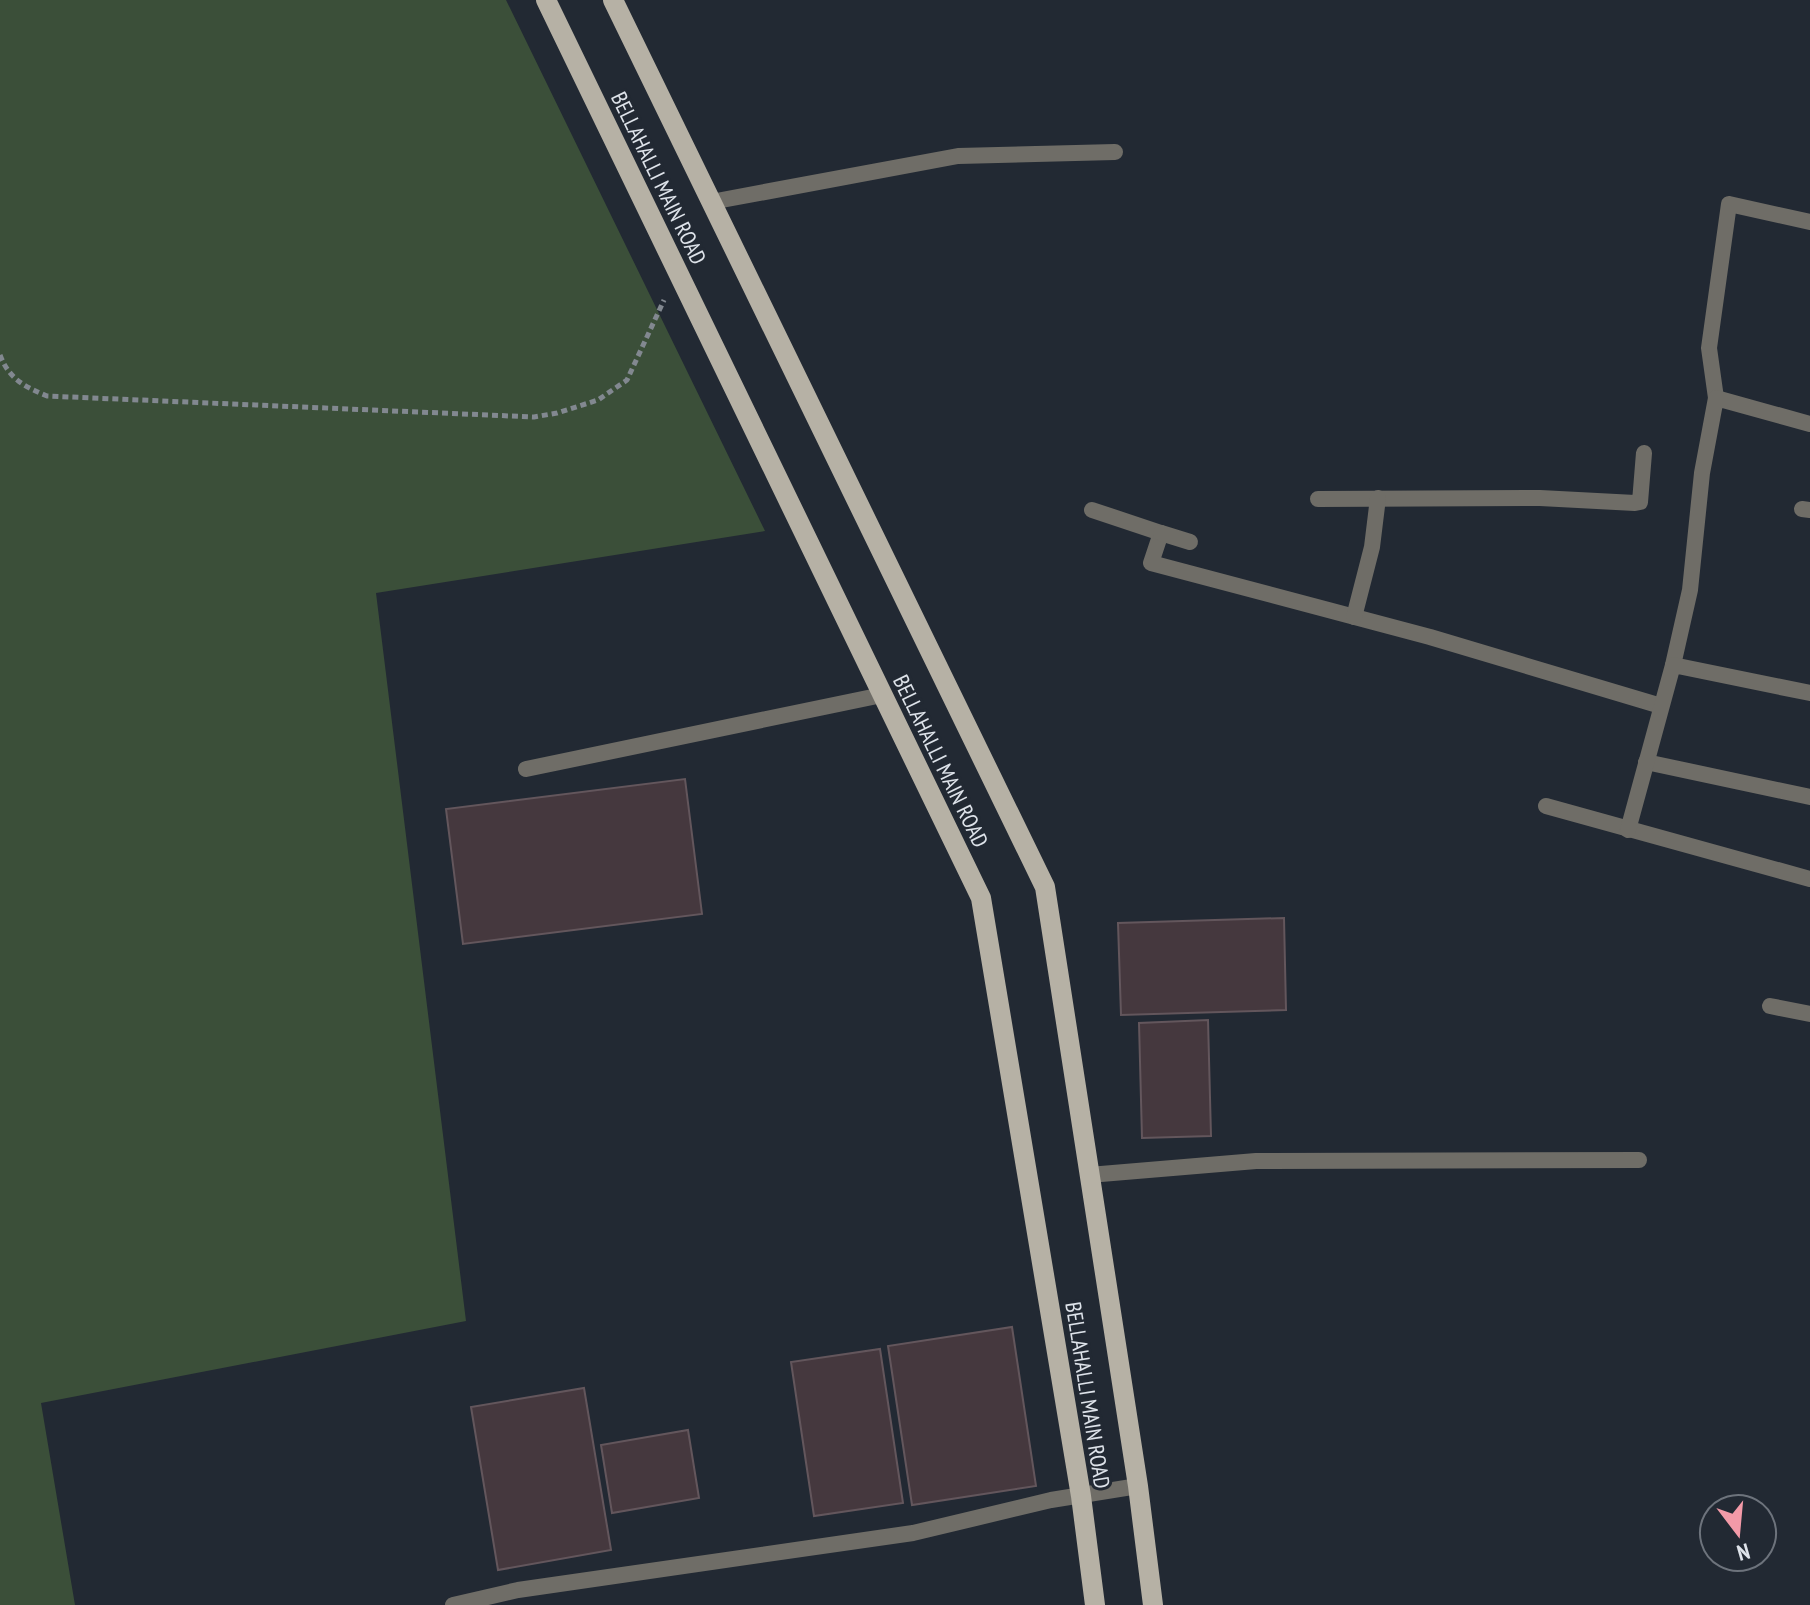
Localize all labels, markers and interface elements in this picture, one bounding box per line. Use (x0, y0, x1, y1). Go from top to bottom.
street label: BELLAHALLI MAIN ROAD (605, 87, 713, 269)
street label: BELLAHALLI MAIN ROAD (887, 670, 995, 852)
street label: BELLAHALLI MAIN ROAD (1059, 1300, 1117, 1490)
north arrow (1698, 1493, 1778, 1573)
text: N (1734, 1537, 1753, 1567)

